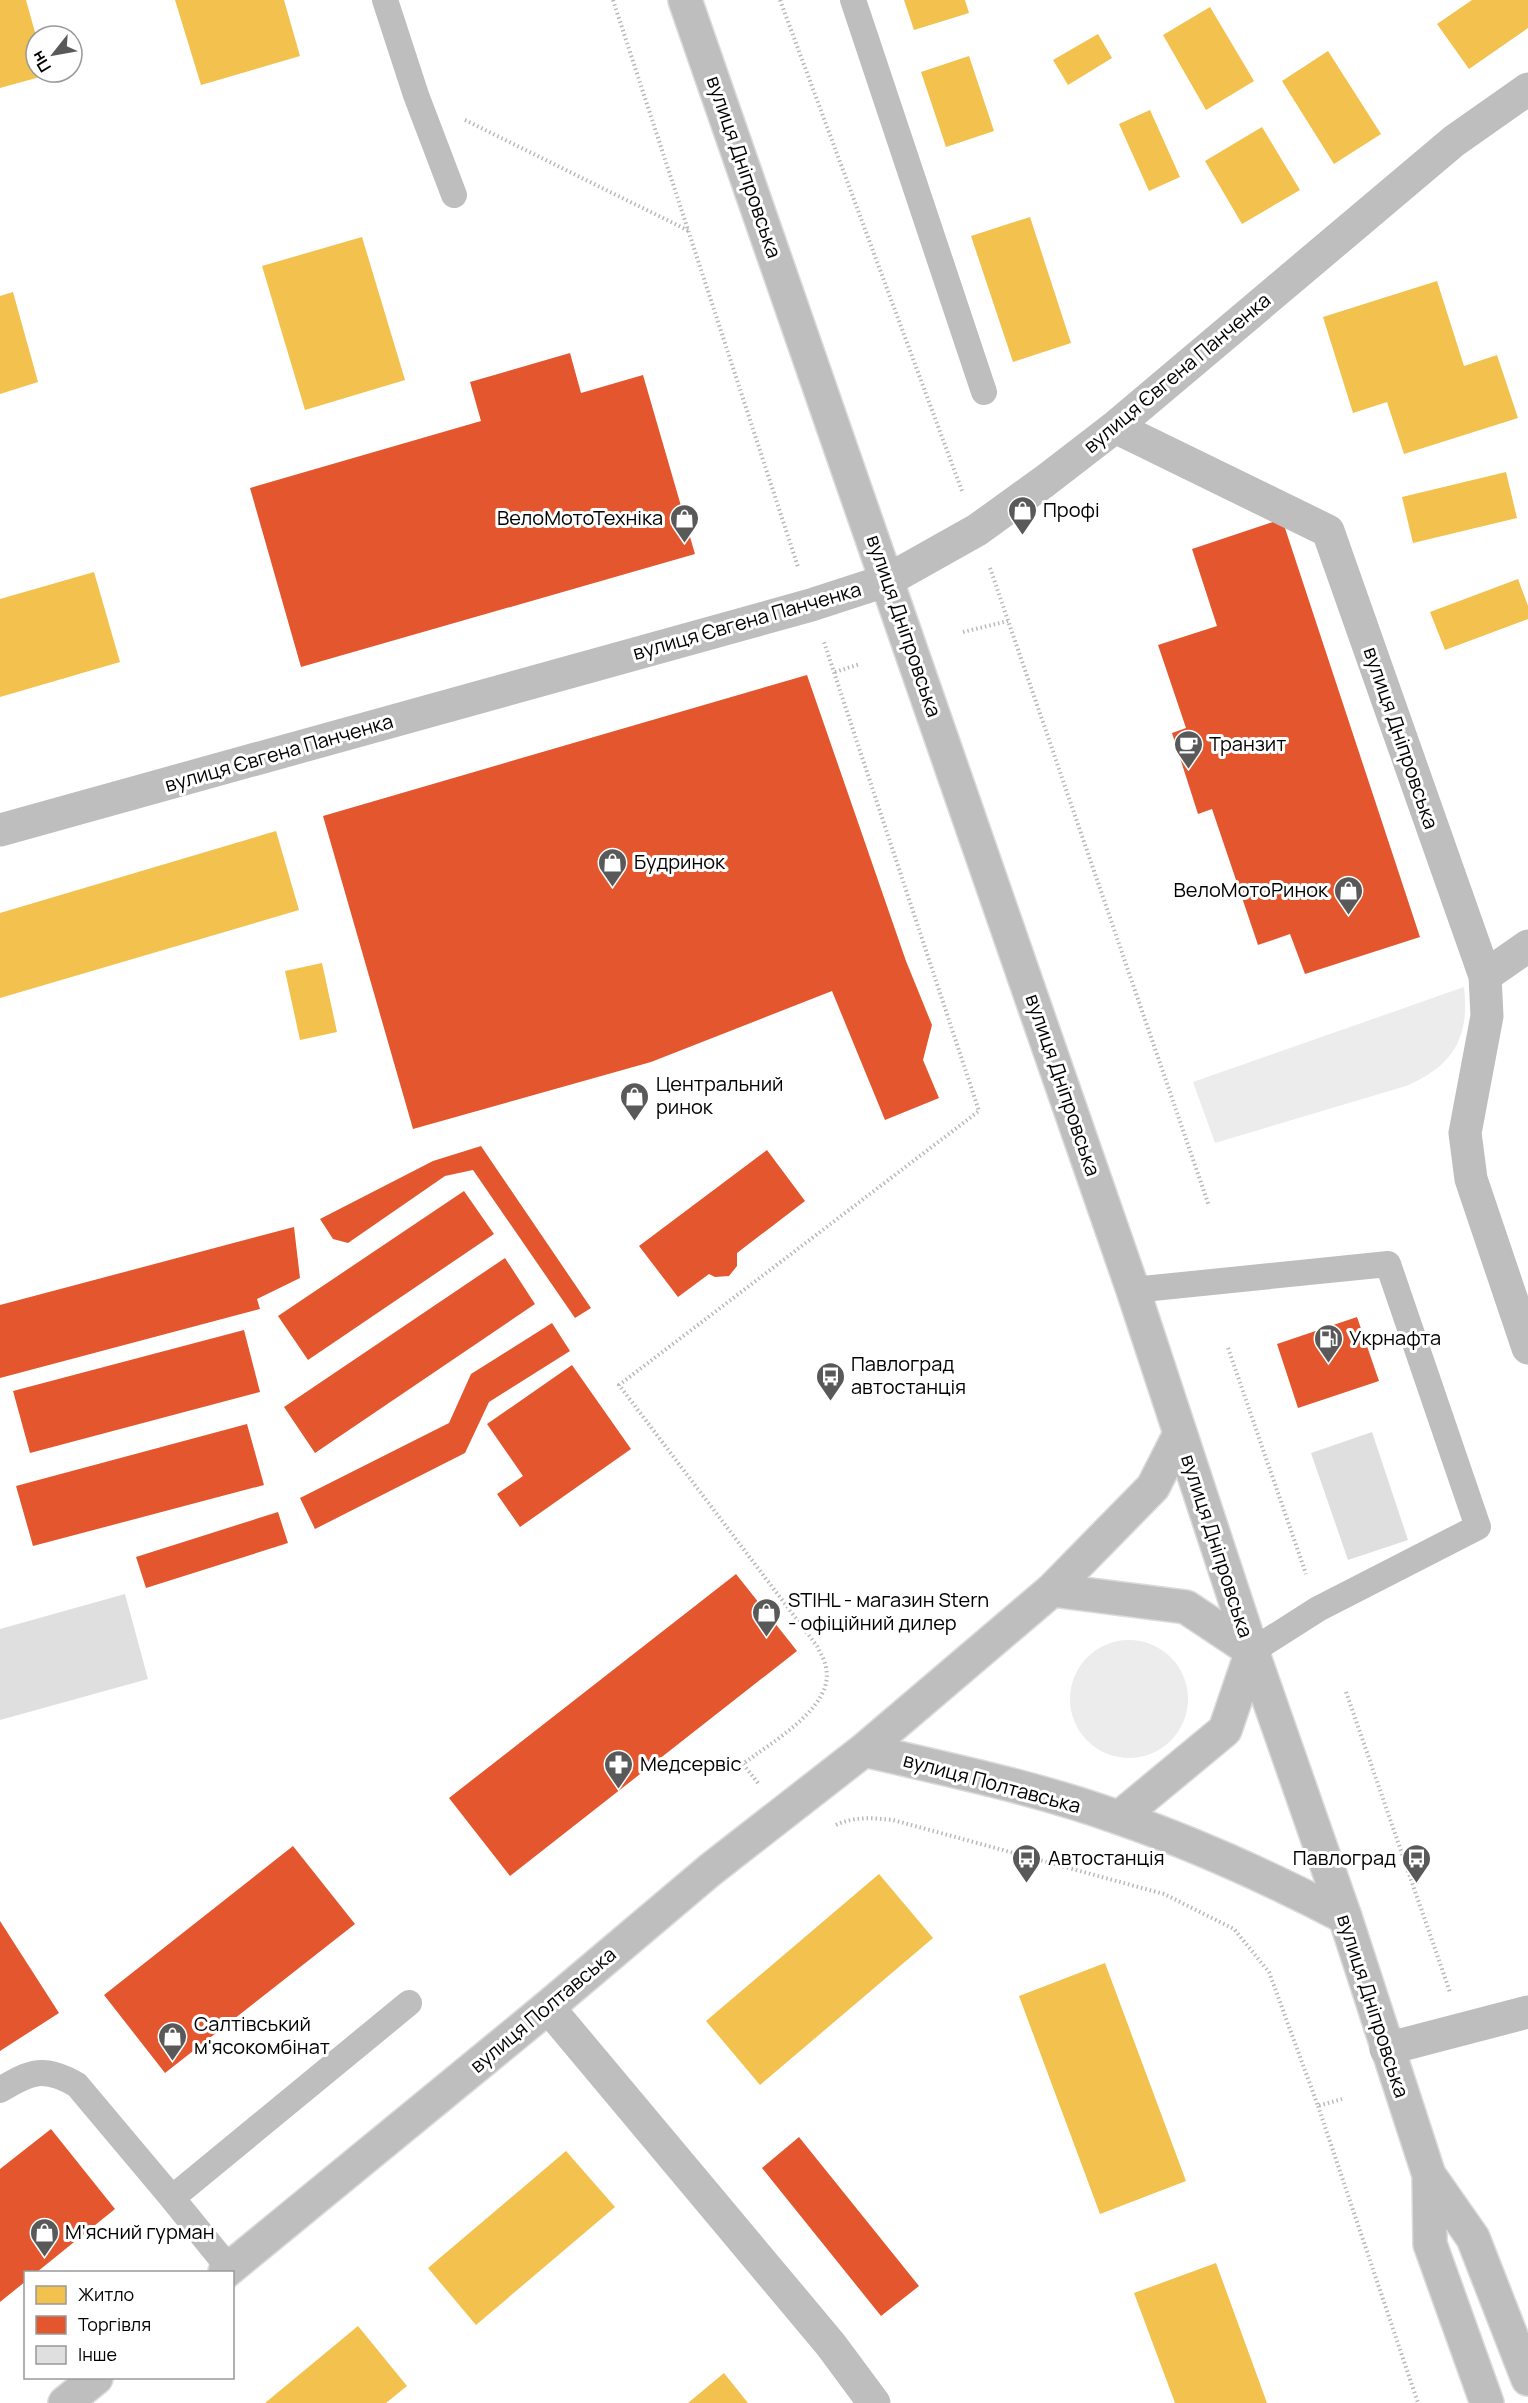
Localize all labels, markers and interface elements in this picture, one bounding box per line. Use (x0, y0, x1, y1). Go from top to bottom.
north arrow (24, 24, 84, 84)
text: Пн (26, 47, 56, 77)
street label: вулиця Дніпровська (701, 72, 788, 262)
street label: вулиця Євгена Панченка (1077, 286, 1276, 459)
shop icon: Профі (1006, 494, 1038, 536)
place label: Профі (1043, 496, 1100, 523)
shop icon: ВелоМотоТехніка (668, 502, 700, 544)
place label: ВелоМотоТехніка (497, 504, 663, 531)
street label: вулиця Дніпровська (861, 531, 948, 721)
street label: вулиця Євгена Панченка (630, 575, 864, 666)
street label: вулиця Дніпровська (1358, 643, 1445, 833)
street label: вулиця Євгена Панченка (162, 707, 396, 798)
cafe icon: Транзит (1172, 728, 1204, 770)
place label: Транзит (1209, 730, 1286, 757)
shop icon: Будринок (597, 846, 629, 888)
place label: Будринок (634, 848, 726, 875)
shop icon: ВелоМотоРинок (1333, 874, 1365, 916)
place label: ВелоМотоРинок (1174, 876, 1329, 903)
street label: вулиця Дніпровська (1020, 990, 1107, 1180)
place label: Центральний ринок (656, 1070, 783, 1120)
shop icon: Центральний ринок (619, 1080, 651, 1122)
fuel station icon: Укрнафта (1312, 1322, 1344, 1364)
place label: Укрнафта (1349, 1324, 1441, 1351)
place label: Павлоград автостанція (851, 1350, 966, 1400)
bus stop icon: Павлоград автостанція (814, 1360, 846, 1402)
street label: вулиця Дніпровська (1175, 1451, 1260, 1641)
place label: STIHL - магазин Stern - офіційний дилер (788, 1586, 989, 1636)
shop icon: STIHL - магазин Stern - офіційний дилер (751, 1596, 783, 1638)
street label: вулиця Полтавська (900, 1746, 1084, 1819)
pharmacy icon: Медсервіс (603, 1748, 635, 1790)
place label: Медсервіс (640, 1750, 742, 1777)
bus stop icon: Автостанція (1011, 1842, 1043, 1884)
bus stop icon: Павлоград (1401, 1842, 1433, 1884)
place label: Автостанція (1048, 1844, 1165, 1871)
place label: Павлоград (1293, 1844, 1396, 1871)
street label: вулиця Дніпровська (1331, 1911, 1416, 2101)
street label: вулиця Полтавська (464, 1941, 621, 2079)
place label: Салтівський м'ясокомбінат (194, 2010, 330, 2060)
shop icon: Салтівський м'ясокомбінат (157, 2020, 189, 2062)
shop icon: М'ясний гурман (28, 2216, 60, 2258)
place label: М'ясний гурман (65, 2218, 215, 2245)
legend (24, 2271, 234, 2379)
text: Житло (78, 2282, 134, 2306)
text: Торгівля (78, 2312, 151, 2336)
text: Інше (78, 2342, 117, 2366)

